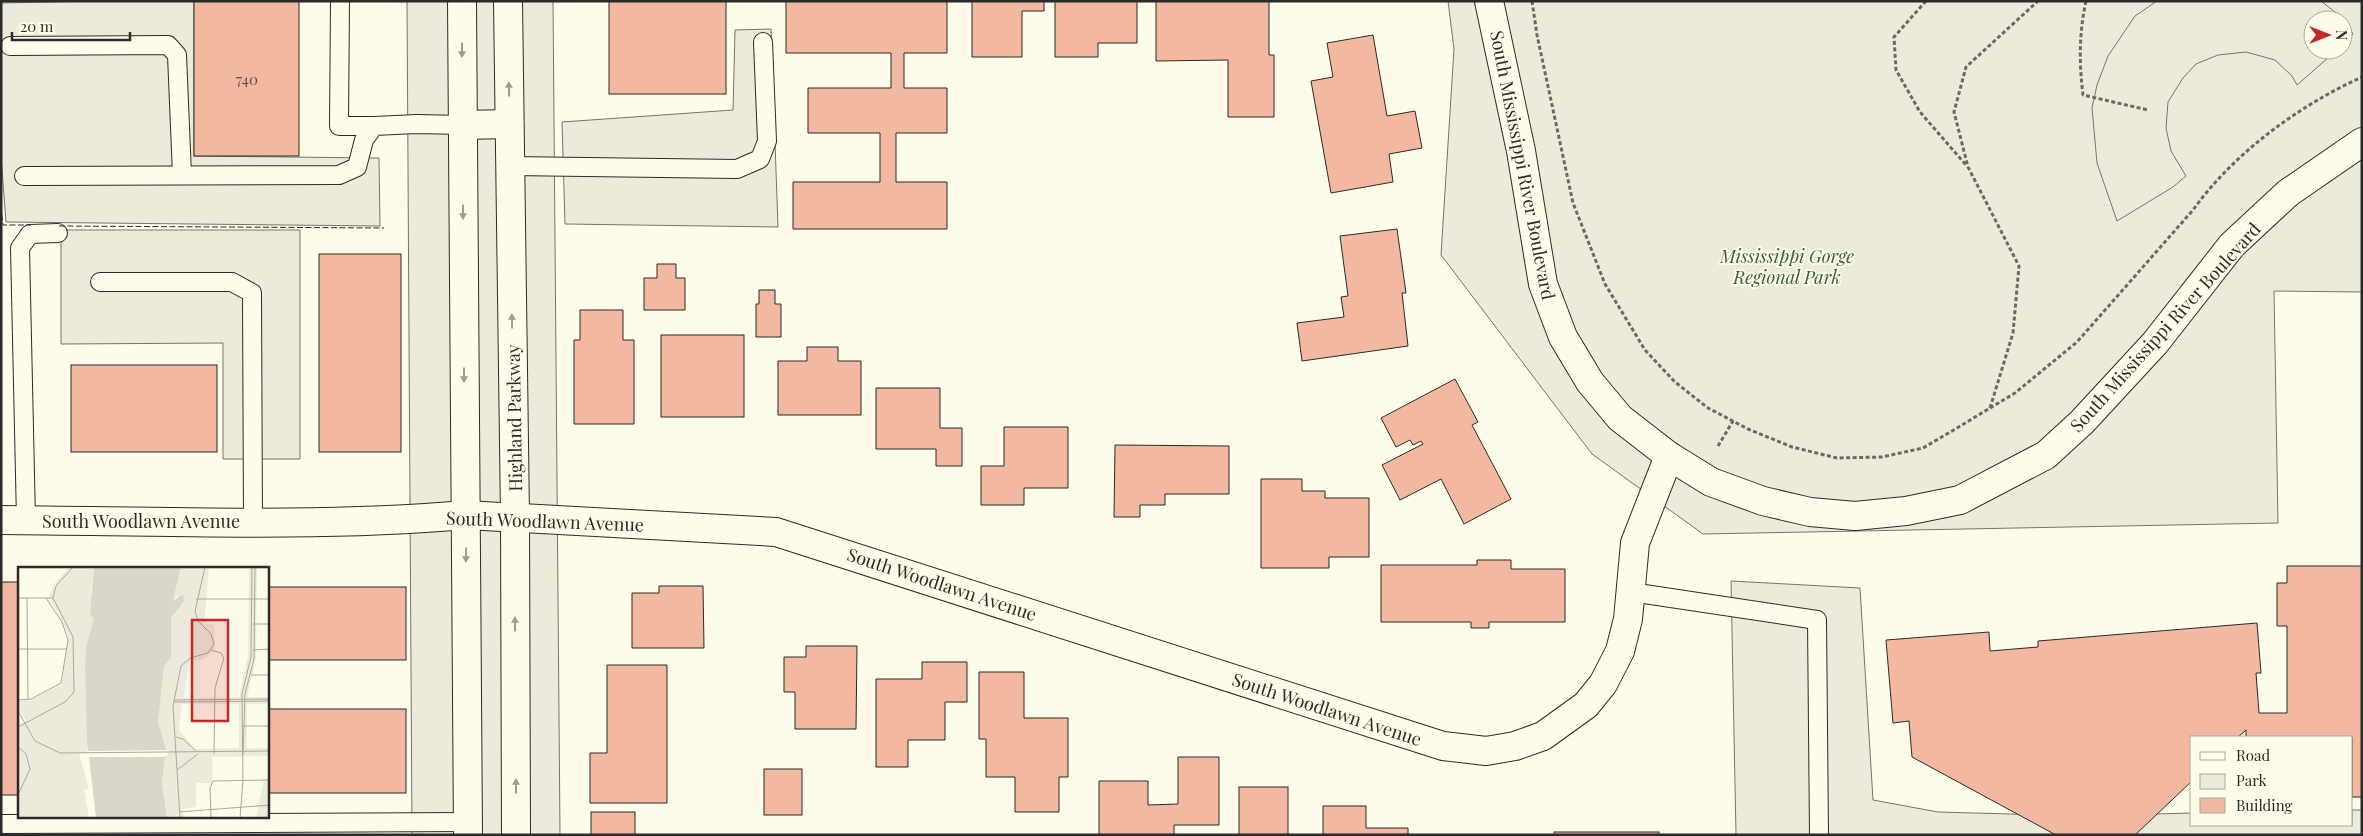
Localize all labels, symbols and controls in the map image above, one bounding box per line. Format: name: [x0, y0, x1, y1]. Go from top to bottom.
scale bar: [12, 10, 130, 42]
north arrow: [2303, 10, 2353, 60]
text: 20 m: [20, 16, 54, 36]
street label: South Mississippi River Boulevard: [1485, 28, 1561, 302]
text: N: [2332, 30, 2351, 40]
one-way arrow: [458, 42, 466, 58]
house number: 740: [236, 69, 258, 89]
one-way arrow: [505, 80, 513, 96]
one-way arrow: [459, 205, 467, 221]
street label: South Mississippi River Boulevard: [2064, 217, 2266, 437]
park label: Mississippi Gorge Regional Park: [1719, 244, 1854, 289]
one-way arrow: [508, 313, 516, 329]
street label: Highland Parkway: [501, 344, 527, 492]
one-way arrow: [460, 367, 468, 383]
street label: South Woodlawn Avenue: [446, 506, 644, 536]
street label: South Woodlawn Avenue: [42, 509, 240, 533]
street label: South Woodlawn Avenue: [844, 542, 1040, 626]
one-way arrow: [462, 547, 470, 563]
inset map: [18, 567, 269, 818]
one-way arrow: [511, 615, 519, 631]
street label: South Woodlawn Avenue: [1229, 667, 1425, 751]
legend: [2190, 736, 2353, 826]
text: Road: [2236, 745, 2270, 765]
text: Park: [2236, 770, 2268, 790]
one-way arrow: [512, 778, 520, 794]
text: Building: [2236, 795, 2293, 815]

